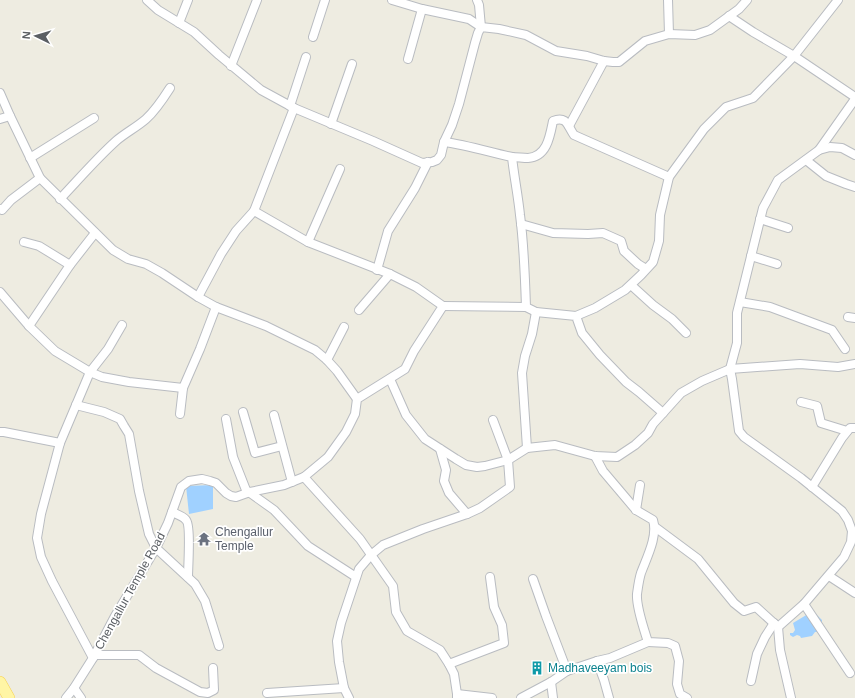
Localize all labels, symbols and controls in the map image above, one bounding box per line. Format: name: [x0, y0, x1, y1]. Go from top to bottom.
north arrow: [16, 16, 56, 56]
text: N: [20, 31, 32, 40]
place label: Chengallur Temple: [215, 525, 273, 553]
street label: Chengallur Temple Road: [92, 530, 168, 652]
temple icon: Chengallur Temple: [196, 531, 212, 547]
building icon: Madhaveeyam bois: [529, 660, 545, 676]
place label: Madhaveeyam bois: [548, 661, 652, 675]

